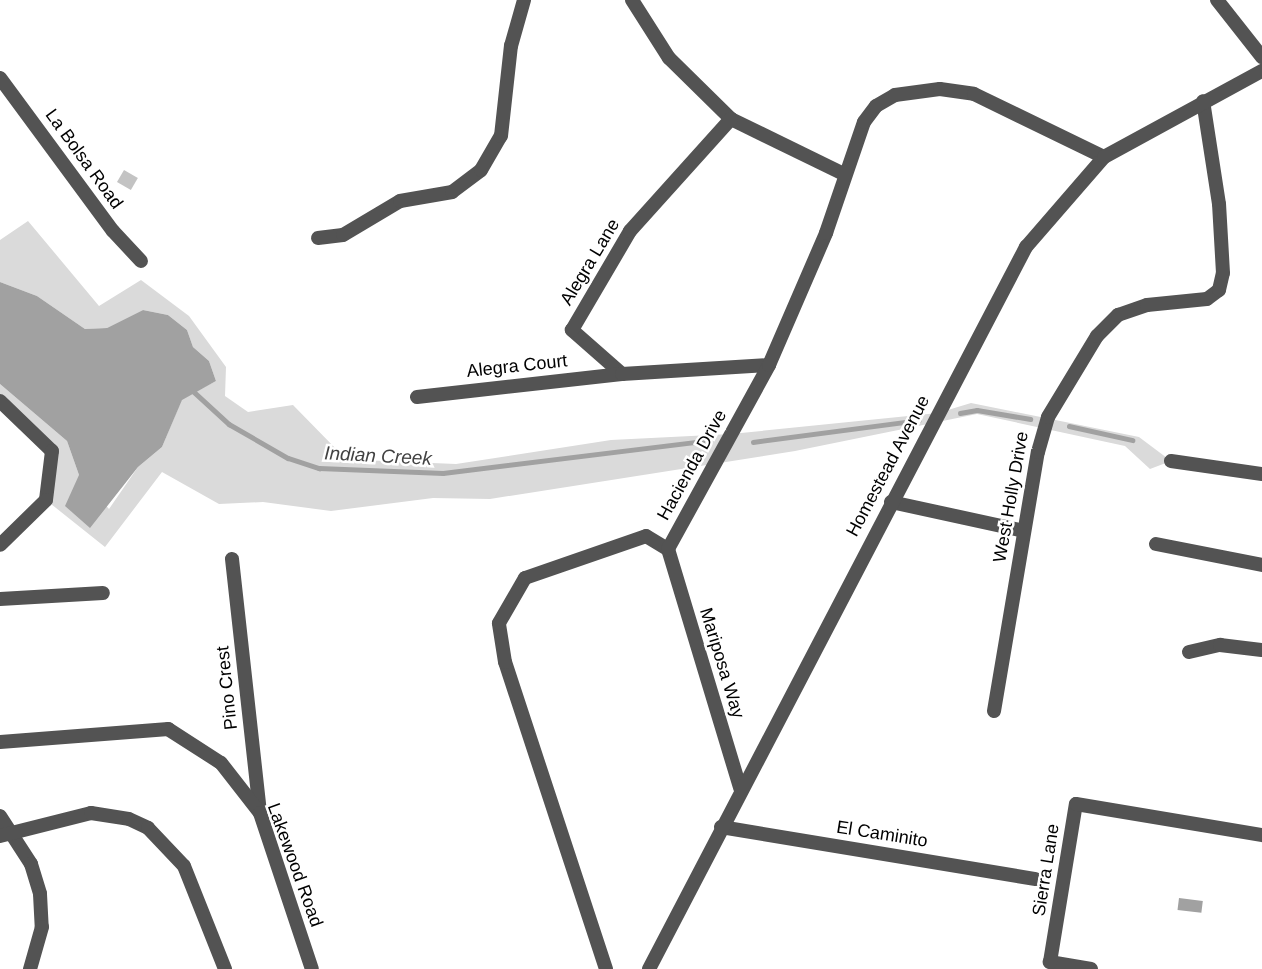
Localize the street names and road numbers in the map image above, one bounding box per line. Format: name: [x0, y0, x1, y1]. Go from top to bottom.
street label: La Bolsa Road: [41, 105, 127, 213]
street label: Alegra Lane: [556, 215, 624, 309]
street label: Alegra Court: [466, 350, 568, 382]
street label: Homestead Avenue: [841, 391, 935, 541]
street label: Hacienda Drive: [653, 406, 731, 524]
street label: West Holly Drive: [989, 430, 1033, 564]
street label: Mariposa Way: [695, 605, 749, 721]
street label: Pino Crest: [212, 645, 242, 731]
street label: Lakewood Road: [263, 800, 327, 930]
street label: El Caminito: [835, 816, 929, 852]
street label: Sierra Lane: [1028, 822, 1064, 918]

